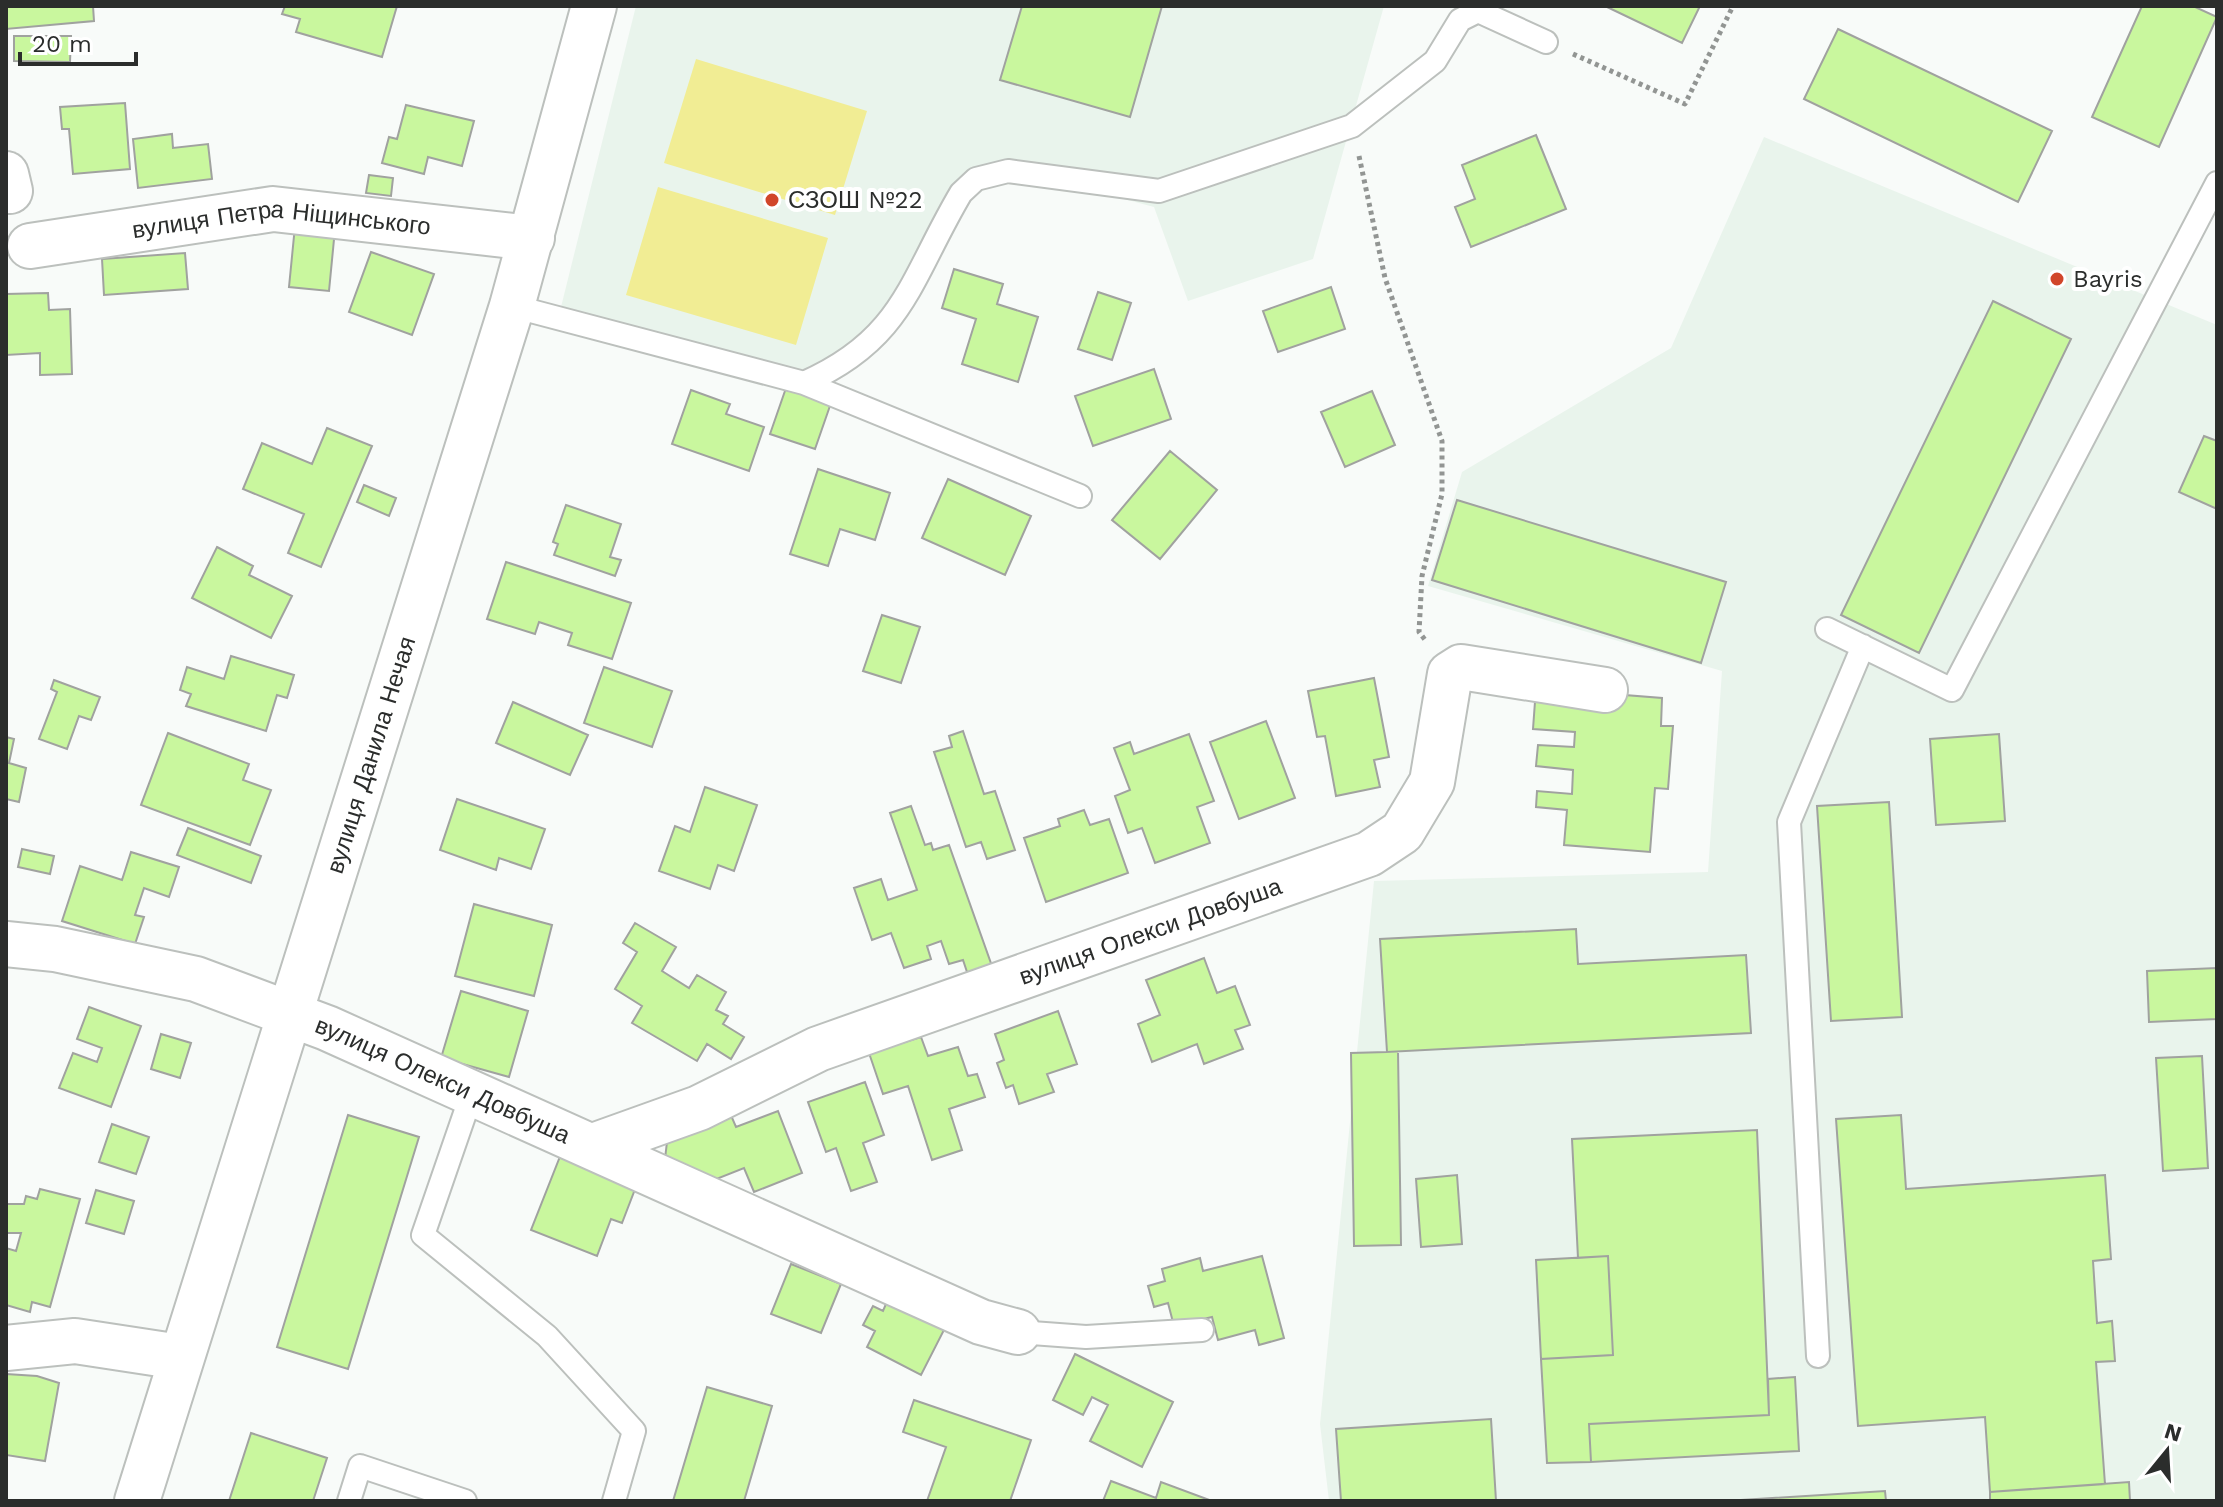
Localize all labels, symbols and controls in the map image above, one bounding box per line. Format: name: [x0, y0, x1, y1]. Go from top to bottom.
scale bar: [20, 16, 136, 66]
text: 20 m: [32, 30, 92, 58]
place label: СЗОШ №22: [788, 186, 922, 214]
marker: СЗОШ №22: [763, 191, 781, 209]
street label: вулиця Петра Ніщинського: [130, 195, 432, 244]
place label: Bayris: [2073, 265, 2143, 293]
marker: Bayris: [2048, 270, 2066, 288]
street label: вулиця Данила Нечая: [321, 633, 421, 877]
street label: вулиця Олекси Довбуша: [1015, 872, 1286, 991]
street label: вулиця Олекси Довбуша: [311, 1011, 575, 1150]
north arrow: [2127, 1411, 2207, 1491]
text: N: [2161, 1418, 2185, 1447]

